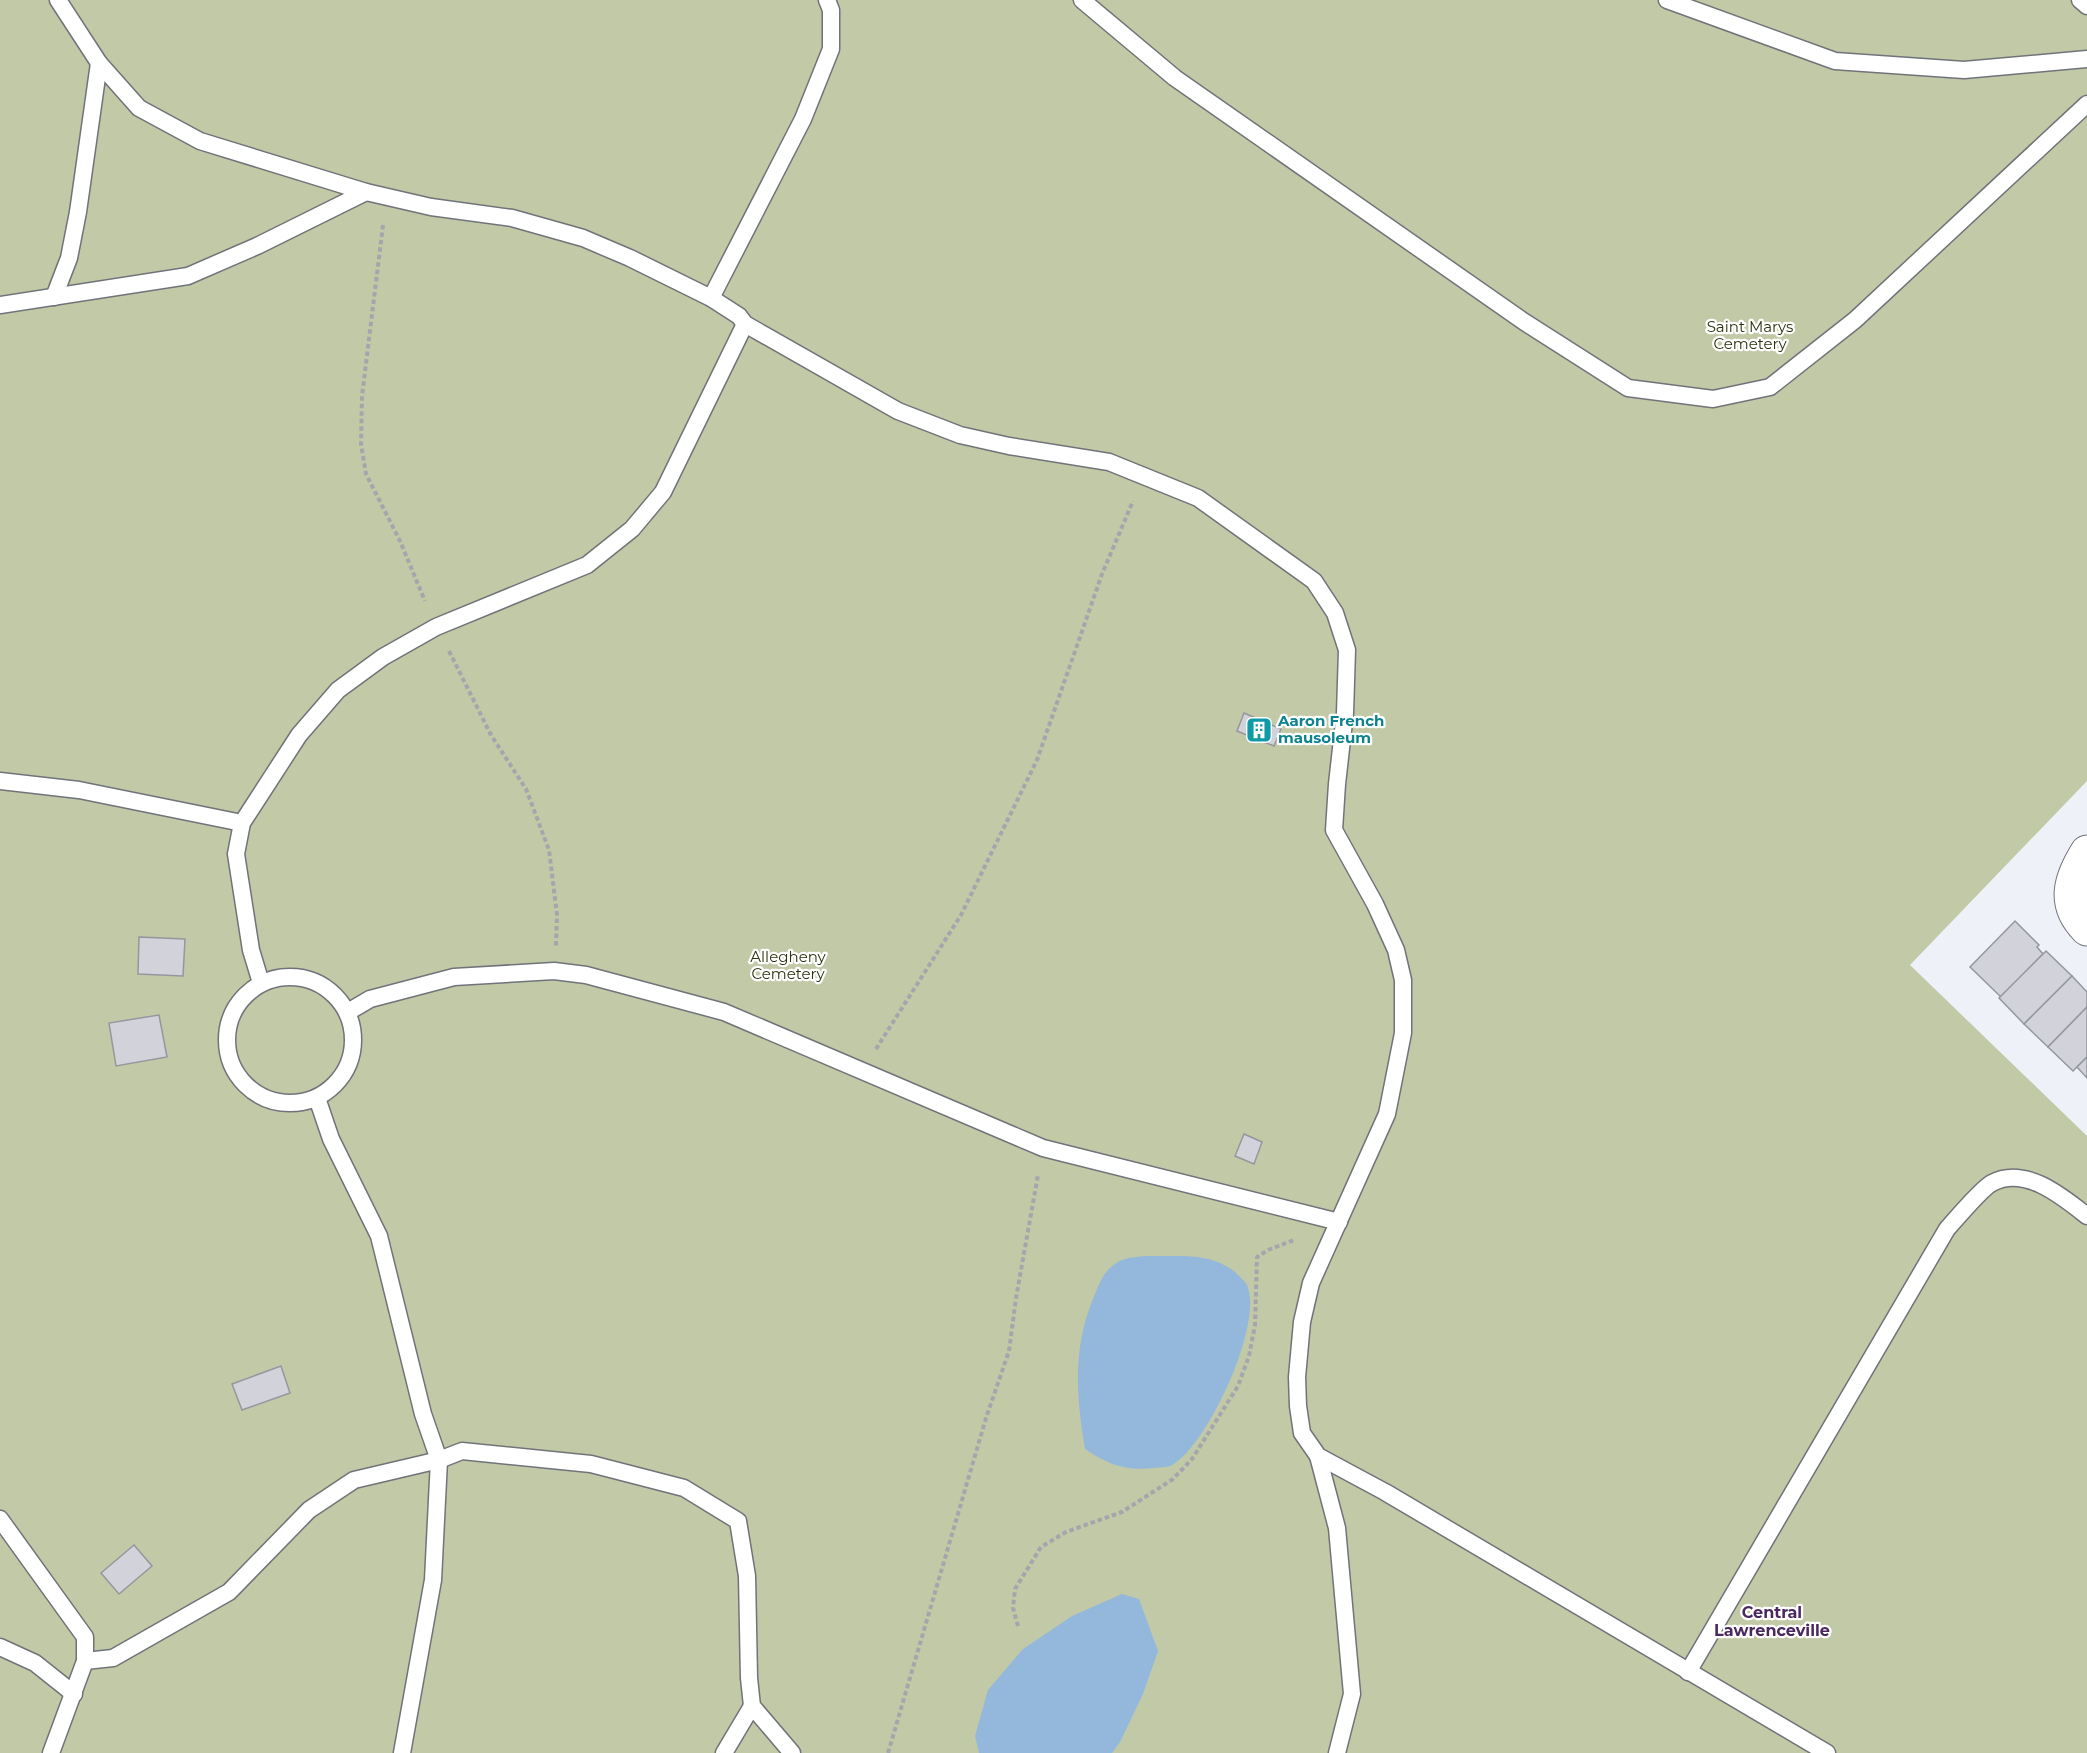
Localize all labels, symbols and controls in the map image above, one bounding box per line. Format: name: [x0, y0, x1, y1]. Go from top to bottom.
park label: Saint Marys Cemetery: [1707, 317, 1793, 353]
place label: Aaron French mausoleum: [1277, 711, 1384, 747]
building icon: Aaron French mausoleum: [1244, 715, 1274, 745]
park label: Allegheny Cemetery: [750, 947, 827, 983]
district label: Central Lawrenceville: [1714, 1603, 1830, 1640]

